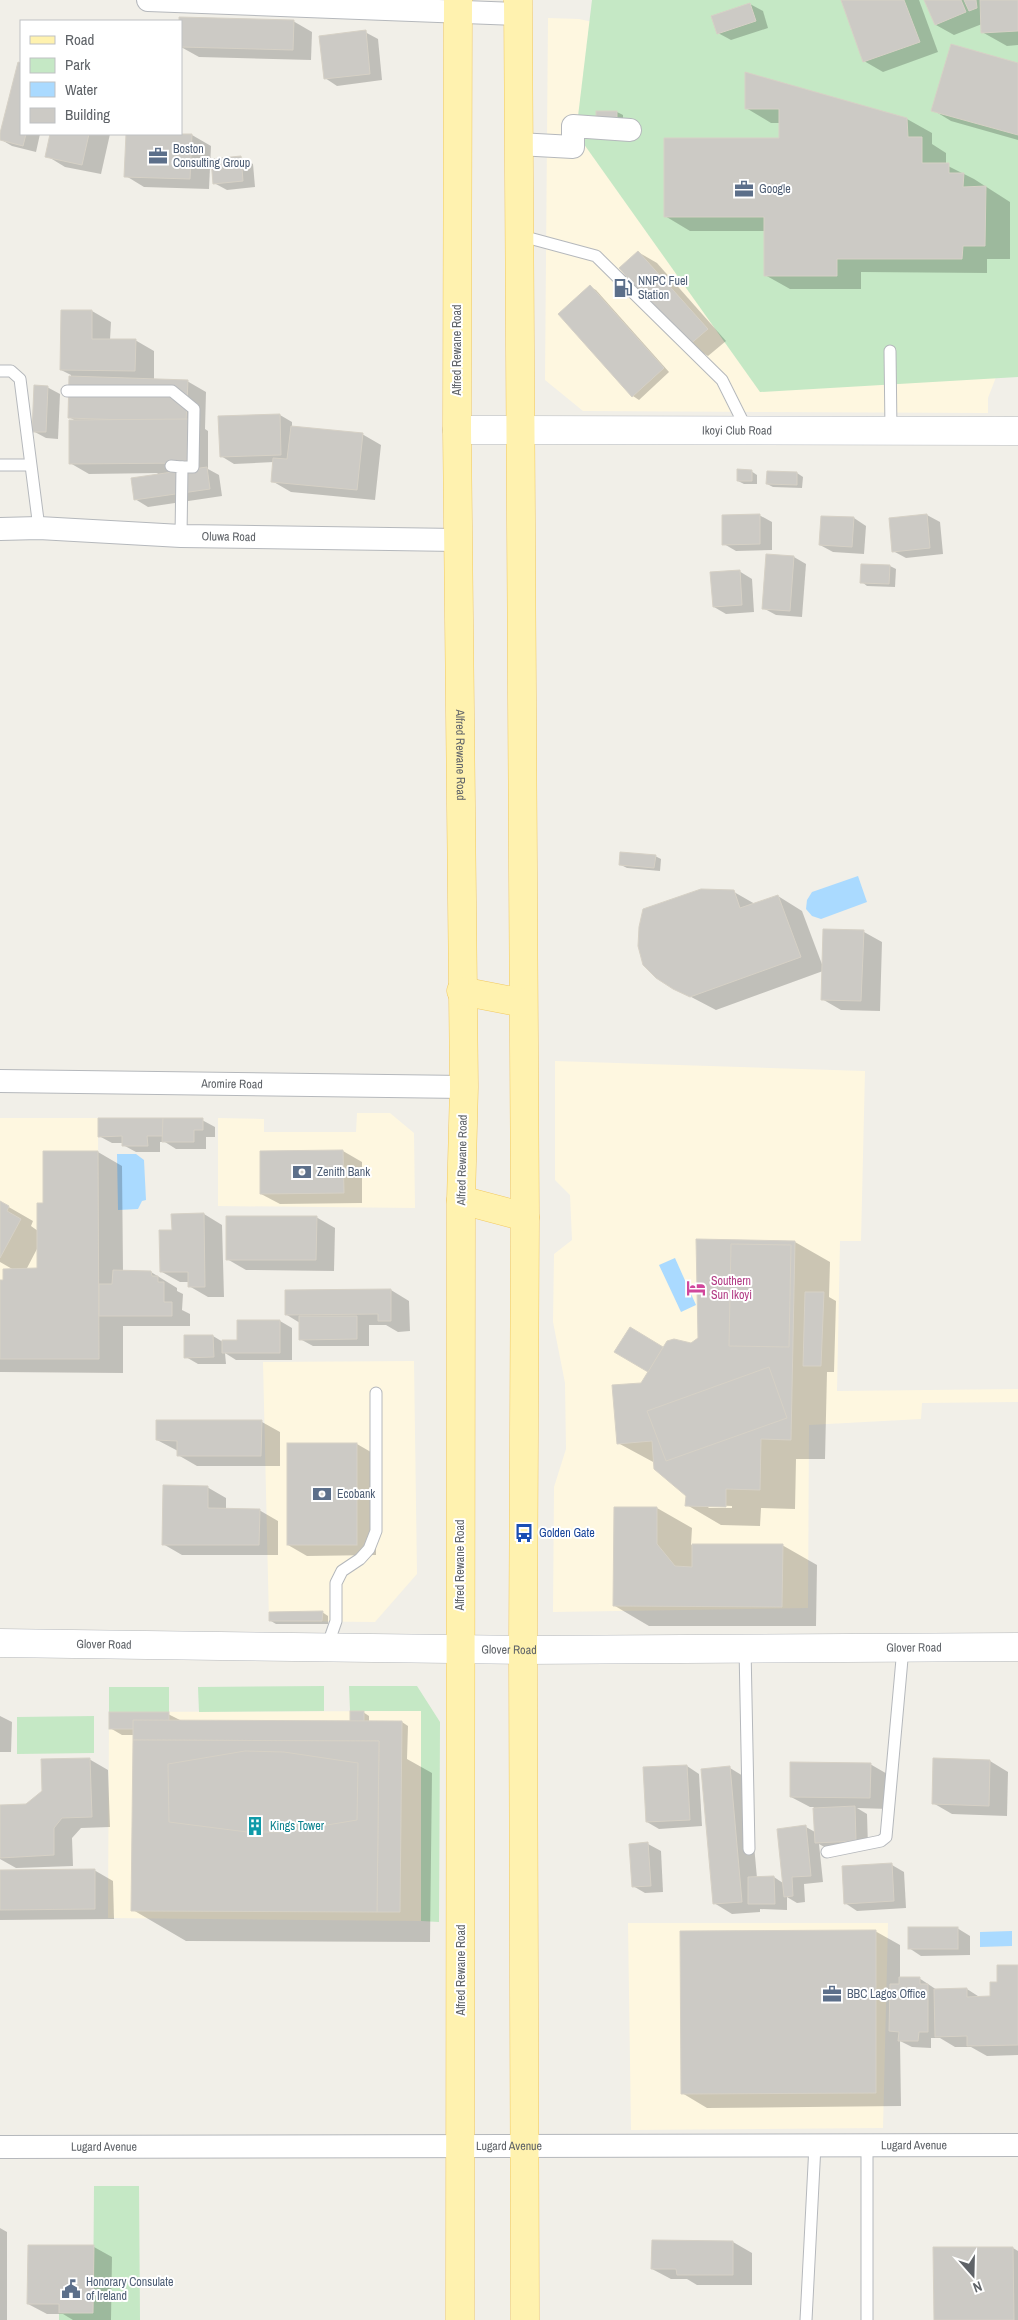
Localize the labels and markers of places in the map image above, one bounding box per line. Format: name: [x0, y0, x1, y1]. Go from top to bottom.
place label: Boston Consulting Group: [173, 141, 250, 171]
office icon: Boston Consulting Group: [147, 145, 169, 167]
office icon: Google: [733, 178, 755, 200]
place label: Google: [759, 181, 791, 197]
place label: NNPC Fuel Station: [638, 273, 688, 303]
fuel station icon: NNPC Fuel Station: [612, 277, 634, 299]
bank icon: Zenith Bank: [291, 1161, 313, 1183]
place label: Zenith Bank: [317, 1164, 370, 1180]
place label: Southern Sun Ikoyi: [711, 1273, 752, 1303]
hotel icon: Southern Sun Ikoyi: [685, 1277, 707, 1299]
bank icon: Ecobank: [311, 1483, 333, 1505]
place label: Ecobank: [337, 1486, 375, 1502]
bus stop icon: Golden Gate: [513, 1522, 535, 1544]
place label: Golden Gate: [539, 1525, 595, 1541]
building icon: Kings Tower: [244, 1815, 266, 1837]
place label: Kings Tower: [270, 1818, 325, 1834]
office icon: BBC Lagos Office: [821, 1983, 843, 2005]
place label: BBC Lagos Office: [847, 1986, 926, 2002]
place label: Honorary Consulate of Ireland: [86, 2274, 174, 2304]
public building icon: Honorary Consulate of Ireland: [60, 2278, 82, 2300]

